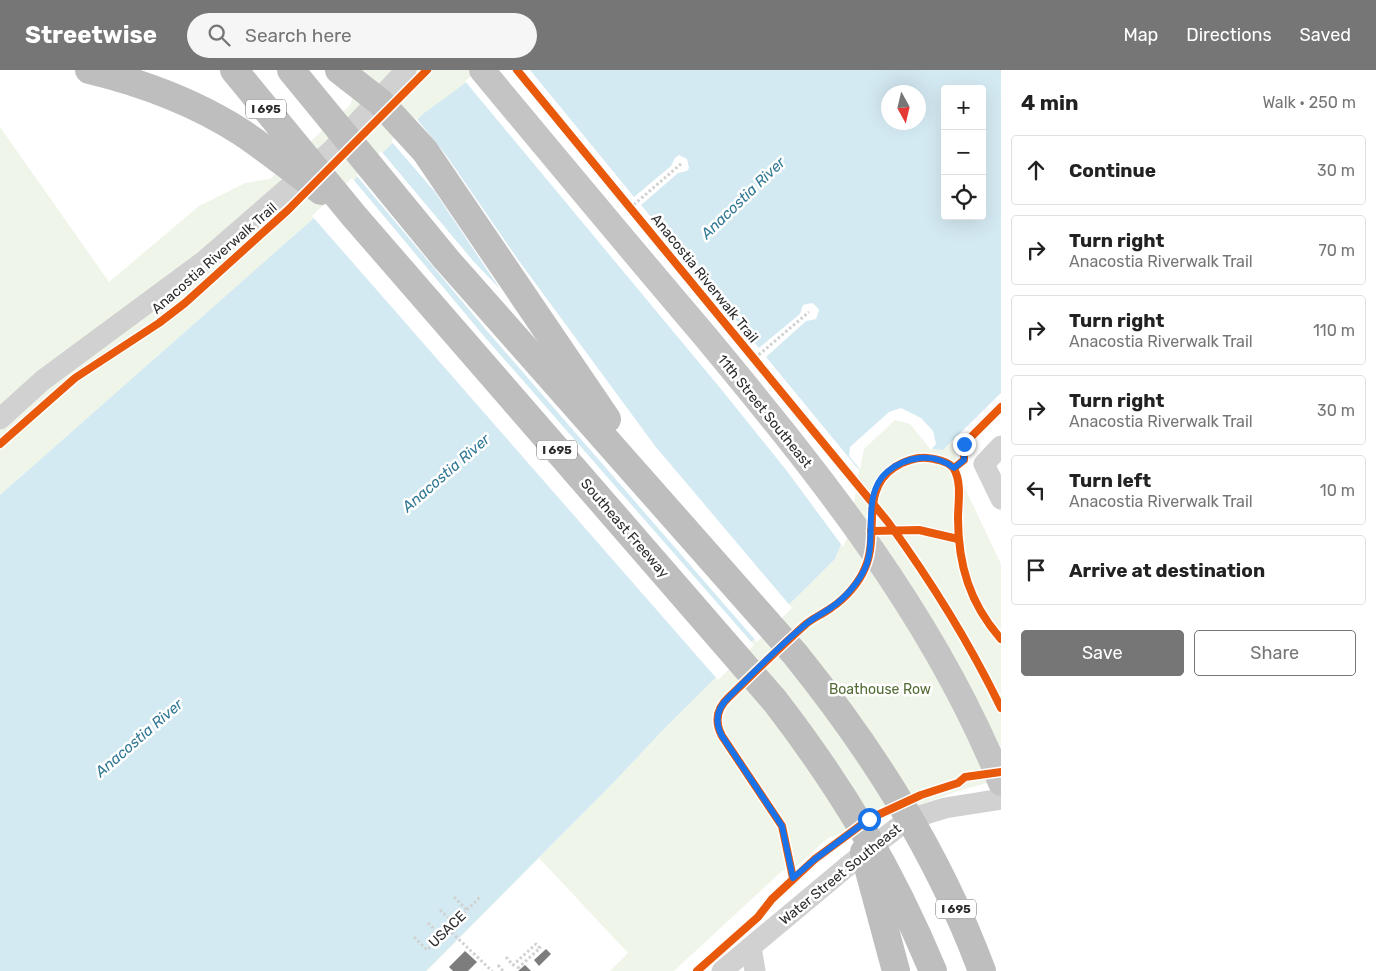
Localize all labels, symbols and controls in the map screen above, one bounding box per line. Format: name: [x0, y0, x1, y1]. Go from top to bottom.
search box: [187, 13, 537, 58]
text: Streetwise: [25, 21, 157, 49]
icon: search: [205, 21, 233, 49]
text: Search here: [245, 24, 352, 47]
text: Map: [1123, 24, 1158, 46]
text: Directions: [1186, 24, 1272, 46]
text: Saved: [1300, 24, 1351, 46]
north arrow: [881, 85, 926, 130]
map controls: [941, 85, 986, 220]
button: +: [941, 85, 986, 130]
text: 4 min: [1021, 90, 1079, 115]
text: Walk · 250 m: [1262, 93, 1356, 112]
road number: I 695: [246, 100, 286, 118]
button: −: [941, 130, 986, 175]
water label: Anacostia River: [696, 152, 790, 243]
icon: ahead: [1022, 156, 1050, 184]
text: Continue: [1069, 159, 1156, 182]
text: 30 m: [1317, 161, 1355, 180]
button: locate: [941, 175, 986, 220]
street label: Anacostia Riverwalk Trail: [148, 199, 281, 318]
street label: Anacostia Riverwalk Trail: [647, 211, 762, 346]
text: Turn right: [1069, 229, 1164, 252]
icon: right: [1022, 236, 1050, 264]
text: 70 m: [1318, 241, 1355, 260]
text: Anacostia Riverwalk Trail: [1069, 252, 1253, 271]
text: Turn right: [1069, 309, 1164, 332]
icon: right: [1022, 316, 1050, 344]
text: 110 m: [1313, 321, 1355, 340]
text: Anacostia Riverwalk Trail: [1069, 332, 1253, 351]
street label: 11th Street Southeast: [714, 351, 816, 472]
text: Turn right: [1069, 389, 1164, 412]
icon: right: [1022, 396, 1050, 424]
text: 30 m: [1317, 401, 1355, 420]
text: Anacostia Riverwalk Trail: [1069, 412, 1253, 431]
water label: Anacostia River: [398, 429, 494, 517]
route end: [953, 433, 976, 456]
road number: I 695: [537, 440, 577, 460]
text: Turn left: [1069, 469, 1151, 492]
street label: Southeast Freeway: [577, 475, 672, 582]
icon: left: [1022, 476, 1050, 504]
text: 10 m: [1320, 481, 1355, 500]
text: Anacostia Riverwalk Trail: [1069, 492, 1253, 511]
icon: arrive: [1022, 556, 1050, 584]
text: Arrive at destination: [1069, 559, 1265, 582]
button: Save: [1021, 630, 1184, 676]
button: Share: [1194, 630, 1356, 676]
park label: Boathouse Row: [829, 681, 931, 698]
water label: Anacostia River: [91, 694, 187, 782]
route start: [858, 808, 881, 831]
street label: Water Street Southeast: [776, 820, 905, 929]
road number: I 695: [936, 900, 976, 919]
street label: USACE: [425, 907, 470, 951]

